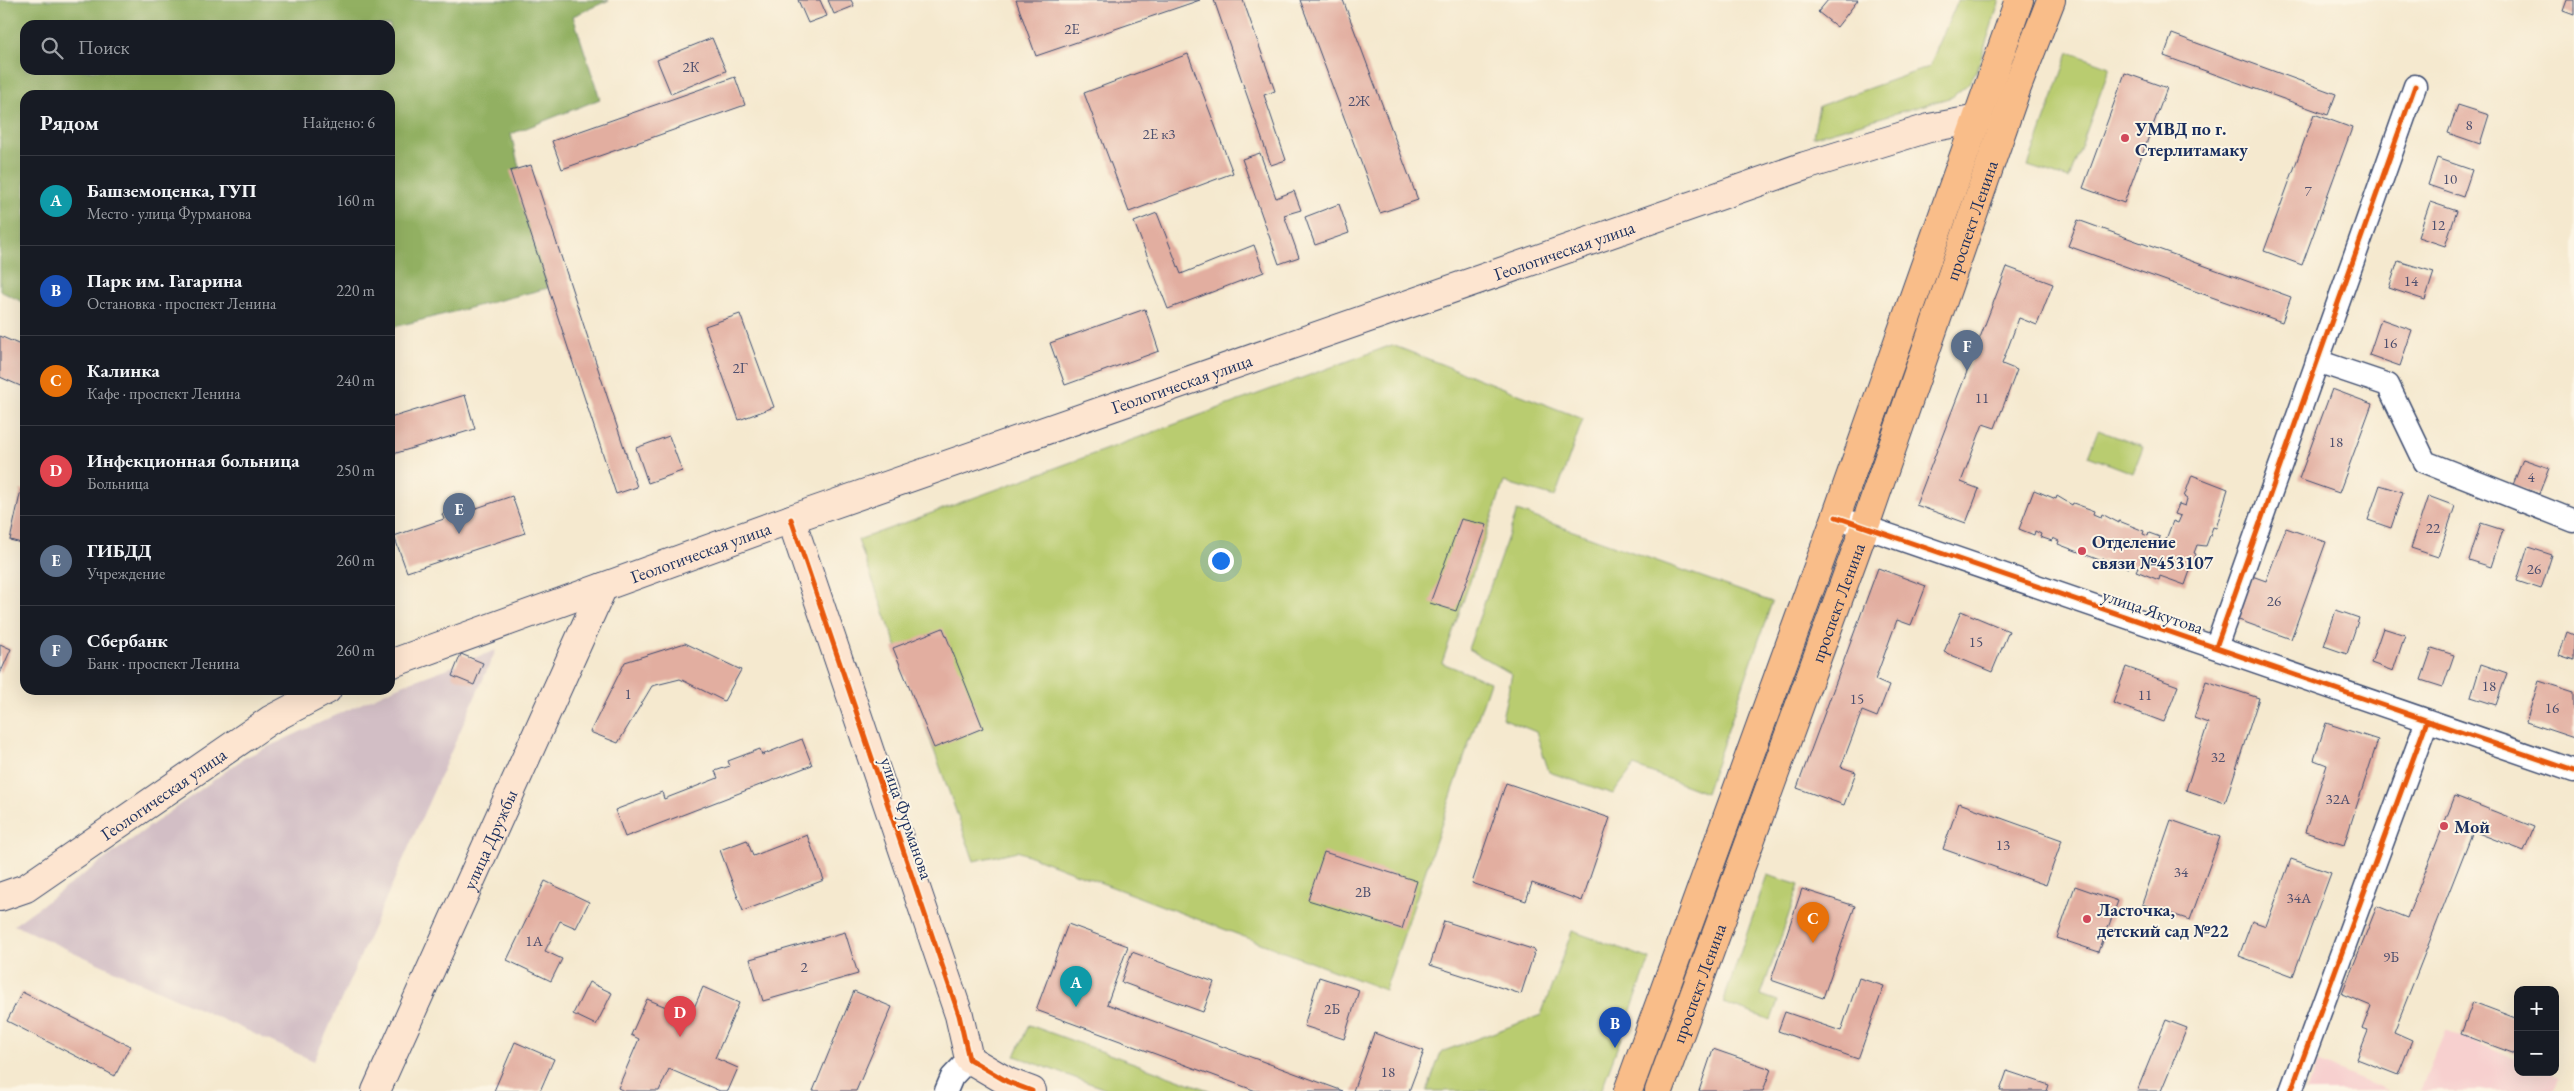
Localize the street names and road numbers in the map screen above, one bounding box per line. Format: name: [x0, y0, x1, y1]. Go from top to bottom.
street label: проспект Ленина: [1940, 156, 2003, 283]
street label: Геологическая улица: [1491, 214, 1638, 285]
street label: Геологическая улица: [1108, 348, 1256, 418]
street label: Геологическая улица: [627, 516, 774, 588]
street label: проспект Ленина: [1805, 539, 1870, 665]
street label: улица Якутова: [2099, 583, 2207, 639]
street label: Геологическая улица: [96, 742, 231, 845]
street label: улица Фурманова: [875, 754, 939, 883]
street label: улица Дружбы: [457, 786, 522, 893]
street label: проспект Ленина: [1666, 919, 1731, 1046]

